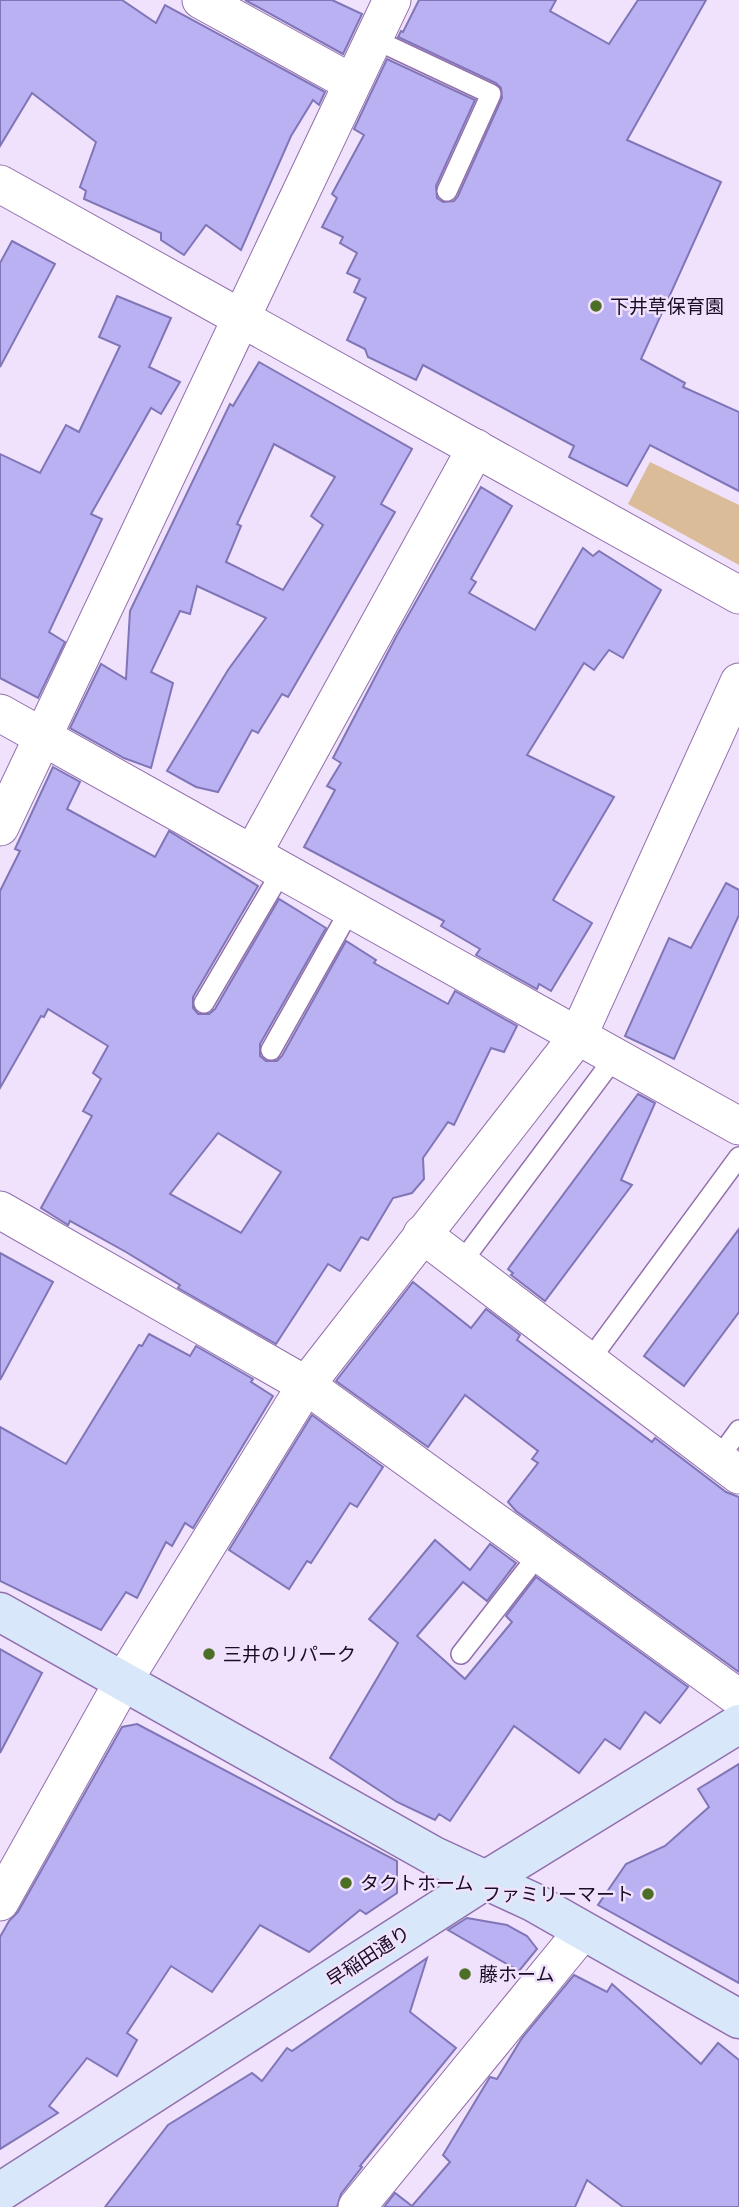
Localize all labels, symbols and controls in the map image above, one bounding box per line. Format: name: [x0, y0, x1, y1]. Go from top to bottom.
place label: 下井草保育園: [610, 293, 724, 319]
marker: 下井草保育園: [588, 298, 604, 314]
place label: 三井のリパーク: [223, 1641, 356, 1667]
marker: 三井のリパーク: [201, 1646, 217, 1662]
place label: タクトホーム: [360, 1870, 473, 1896]
marker: タクトホーム: [338, 1875, 354, 1891]
place label: ファミリーマート: [482, 1881, 634, 1907]
marker: ファミリーマート: [640, 1886, 656, 1902]
street label: 早稲田通り: [321, 1919, 415, 1993]
place label: 藤ホーム: [479, 1961, 554, 1987]
marker: 藤ホーム: [457, 1966, 473, 1982]

